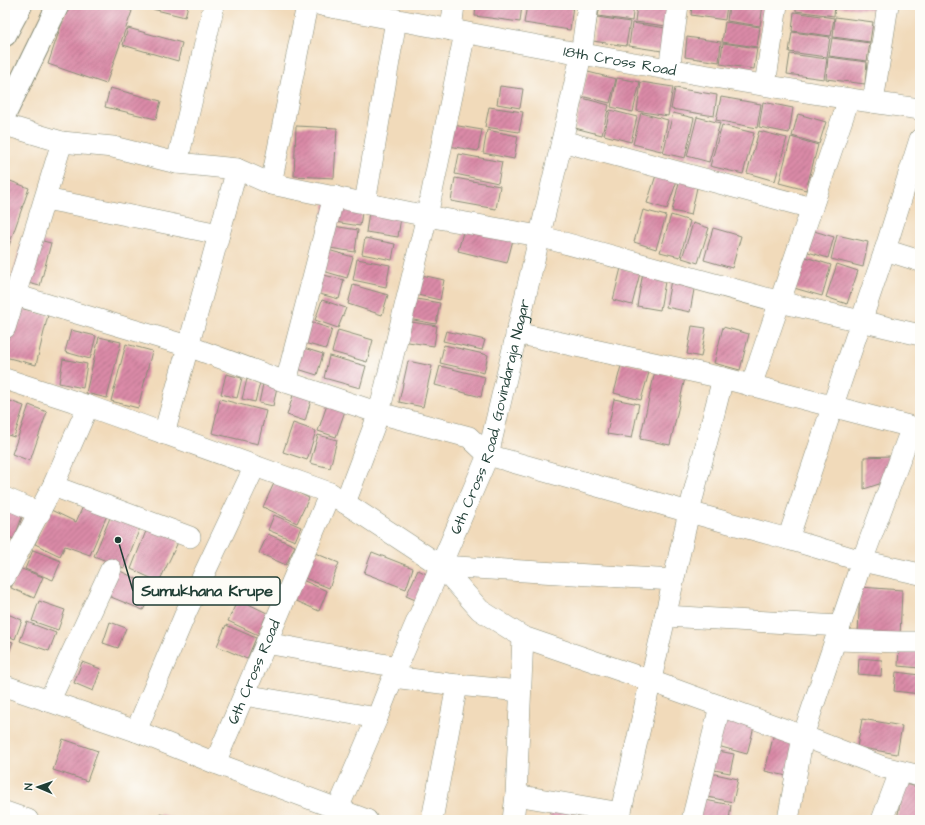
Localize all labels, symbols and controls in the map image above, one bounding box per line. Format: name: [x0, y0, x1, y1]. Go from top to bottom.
street label: 18th Cross Road: [562, 41, 678, 81]
street label: 6th Cross Road, Govindaraja Nagar: [445, 297, 535, 538]
callout: Sumukhana Krupe: [133, 577, 280, 605]
text: Sumukhana Krupe: [140, 580, 273, 602]
street label: 6th Cross Road: [223, 616, 286, 728]
north arrow: [18, 767, 58, 807]
text: N: [21, 783, 36, 790]

